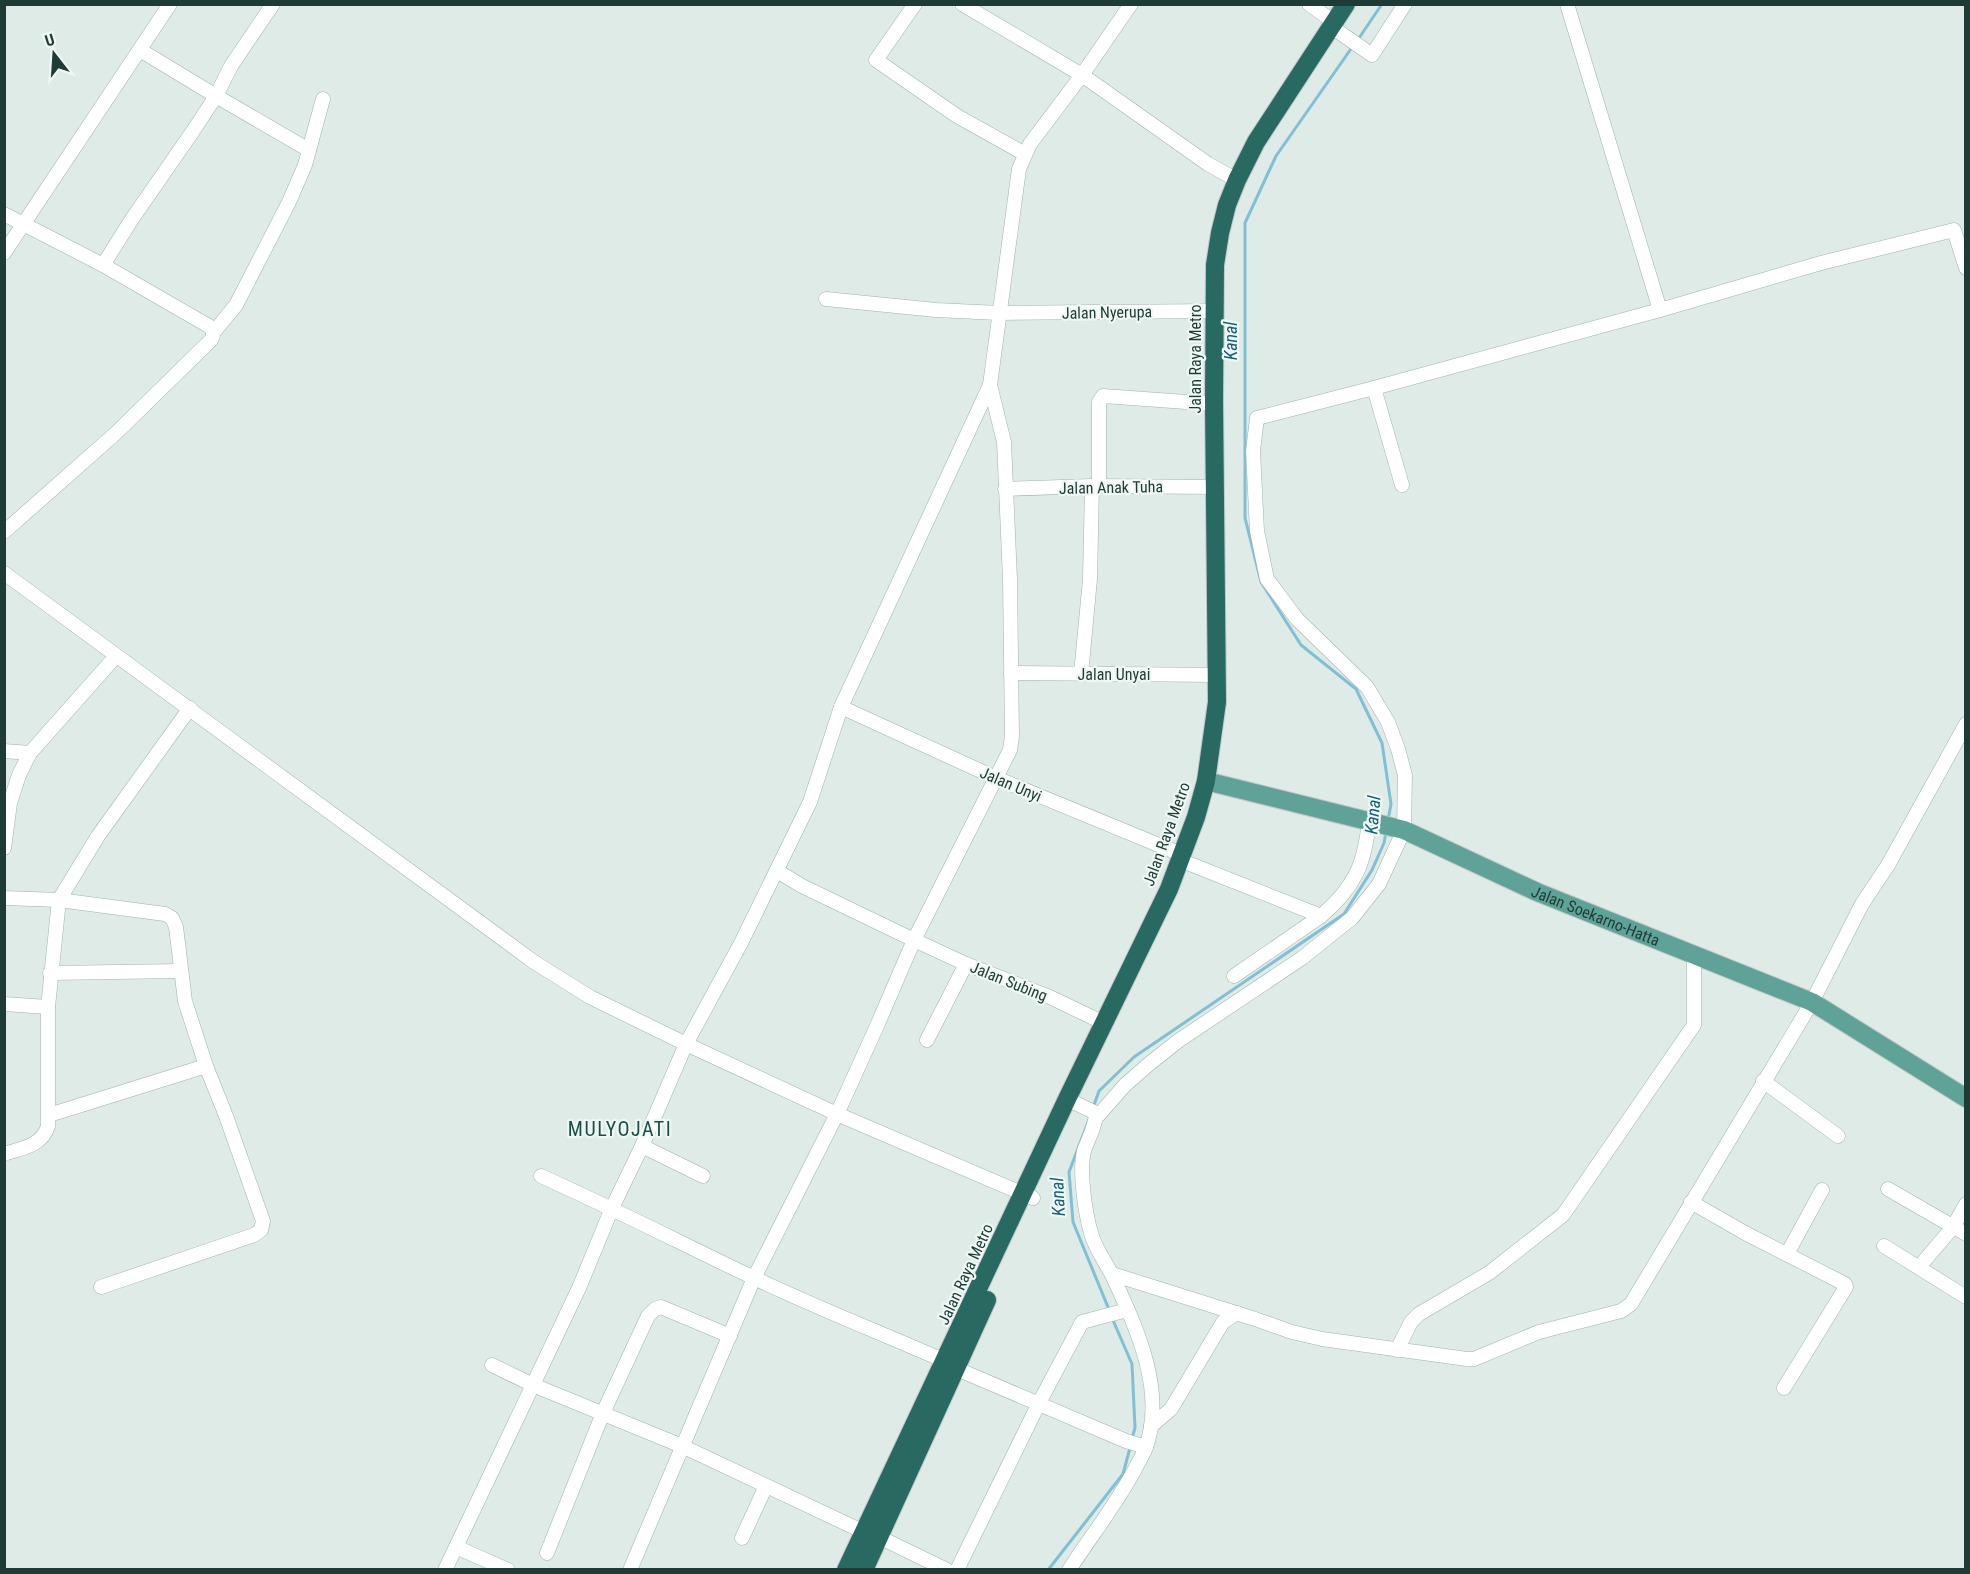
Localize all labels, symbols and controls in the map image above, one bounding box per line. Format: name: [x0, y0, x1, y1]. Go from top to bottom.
north arrow: [24, 24, 84, 84]
text: U: [43, 30, 57, 51]
street label: Jalan Nyerupa: [1062, 302, 1152, 323]
street label: Jalan Raya Metro: [1186, 304, 1205, 414]
water label: Kanal: [1220, 321, 1241, 360]
street label: Jalan Anak Tuha: [1059, 477, 1163, 498]
street label: Jalan Unyai: [1078, 665, 1150, 684]
street label: Jalan Unyi: [977, 763, 1045, 806]
street label: Jalan Raya Metro: [1139, 780, 1194, 889]
water label: Kanal: [1360, 794, 1385, 835]
street label: Jalan Soekarno-Hatta: [1528, 882, 1662, 950]
street label: Jalan Subing: [968, 957, 1050, 1006]
district label: MULYOJATI: [568, 1117, 672, 1141]
water label: Kanal: [1046, 1176, 1069, 1217]
street label: Jalan Raya Metro: [934, 1221, 997, 1328]

